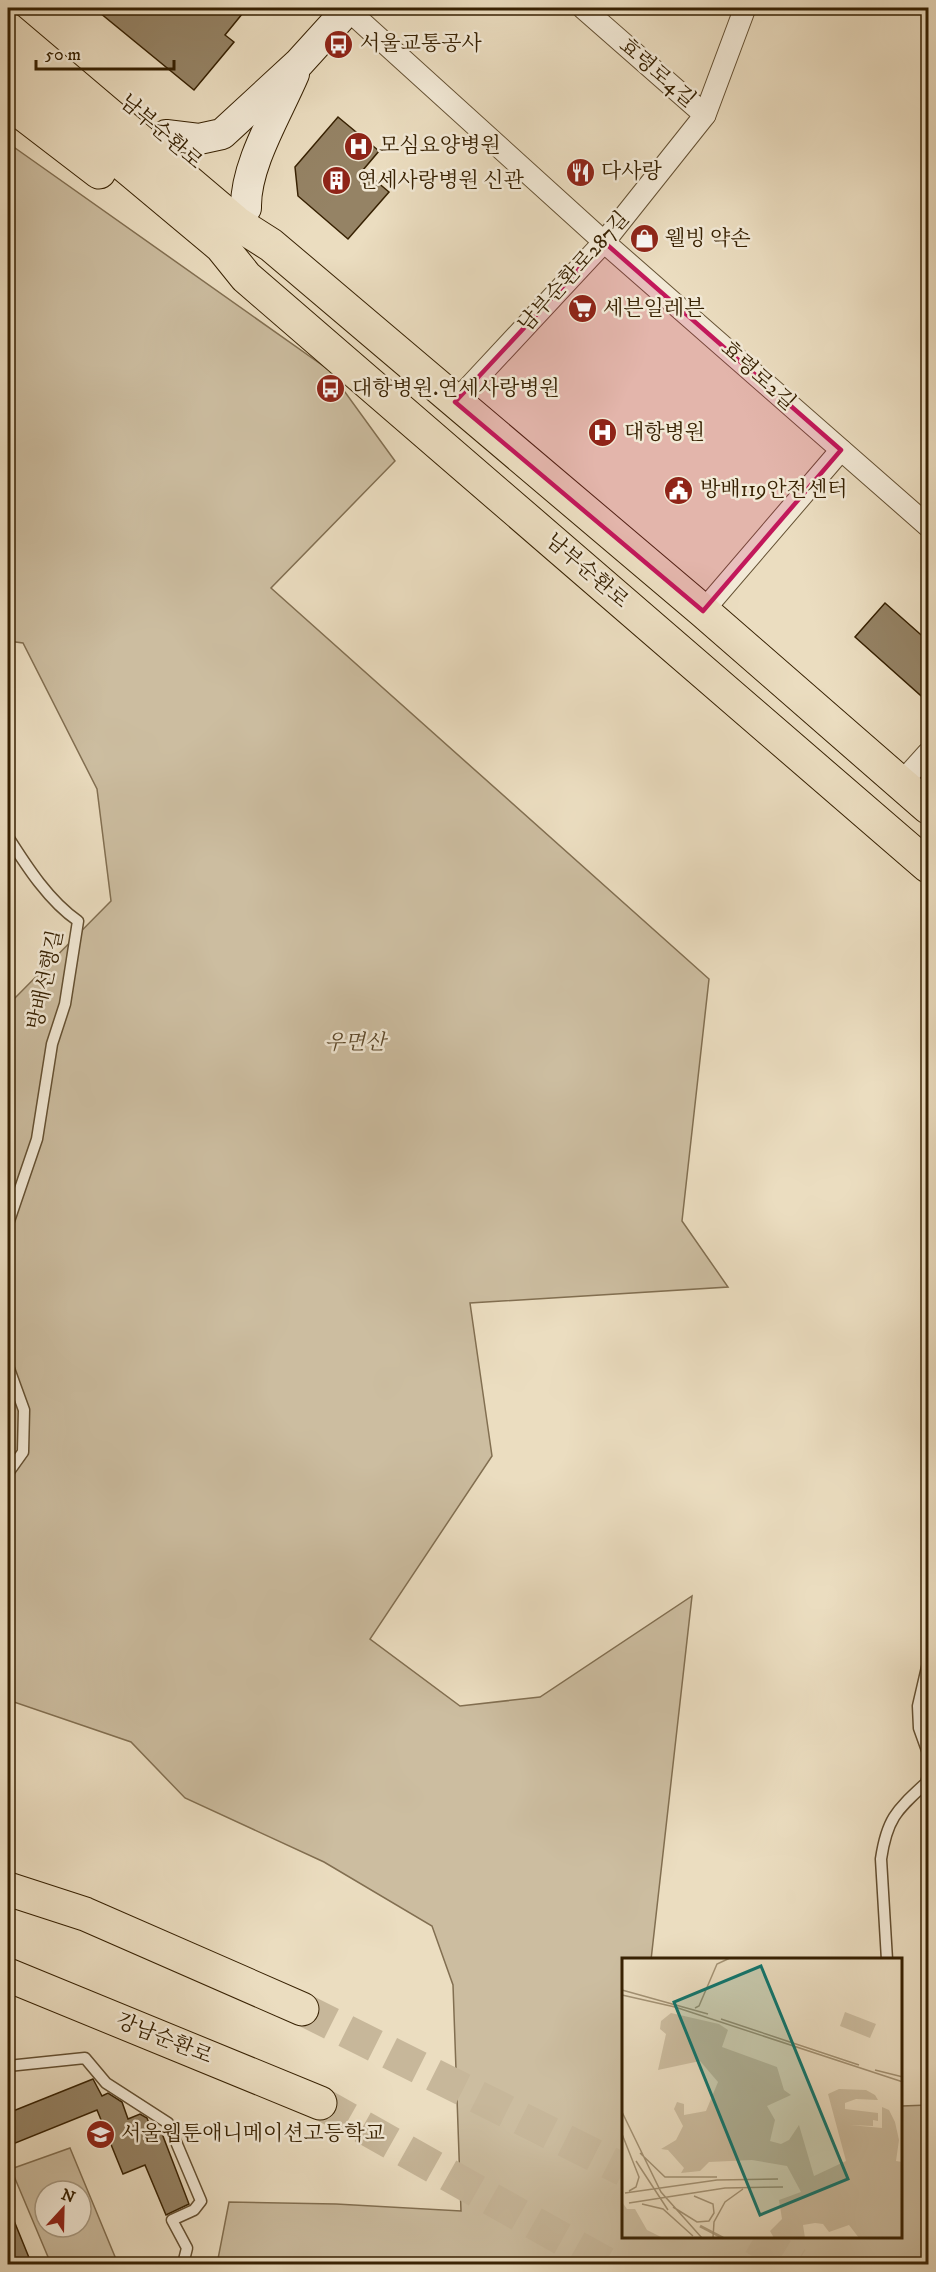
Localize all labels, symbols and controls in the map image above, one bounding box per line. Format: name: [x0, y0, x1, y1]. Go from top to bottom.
bus stop icon: 서울교통공사: [323, 28, 355, 60]
place label: 서울교통공사: [360, 31, 482, 57]
scale bar: [36, 33, 174, 71]
street label: 효령로4길: [613, 33, 701, 113]
text: 50 m: [45, 44, 81, 66]
street label: 남부순환로: [114, 89, 208, 175]
hospital icon: 모심요양병원: [342, 130, 374, 162]
place label: 모심요양병원: [379, 133, 501, 159]
restaurant icon: 다사랑: [564, 156, 596, 188]
place label: 다사랑: [601, 159, 663, 185]
building icon: 연세사랑병원 신관: [320, 165, 352, 197]
place label: 연세사랑병원 신관: [357, 168, 525, 194]
street label: 남부순환로287길: [513, 206, 635, 338]
shop icon: 웰빙 약손: [628, 223, 660, 255]
place label: 웰빙 약손: [665, 226, 751, 252]
supermarket icon: 세븐일레븐: [566, 293, 598, 325]
place label: 세븐일레븐: [603, 296, 704, 322]
street label: 효령로2길: [715, 336, 801, 416]
bus stop icon: 대항병원.연세사랑병원: [315, 373, 347, 405]
place label: 대항병원.연세사랑병원: [352, 376, 560, 402]
hospital icon: 대항병원: [587, 417, 619, 449]
place label: 대항병원: [624, 420, 705, 446]
public building icon: 방배119안전센터: [663, 474, 695, 506]
place label: 방배119안전센터: [700, 477, 848, 503]
street label: 남부순환로: [540, 528, 634, 614]
street label: 방배선행길: [23, 928, 69, 1032]
park label: 우면산: [325, 1030, 388, 1056]
inset map: [622, 1958, 903, 2239]
street label: 강남순환로: [112, 2008, 216, 2070]
school or university icon: 서울웹툰애니메이션고등학교: [84, 2118, 116, 2150]
place label: 서울웹툰애니메이션고등학교: [121, 2121, 385, 2147]
north arrow: [33, 2179, 93, 2239]
text: N: [58, 2184, 78, 2208]

